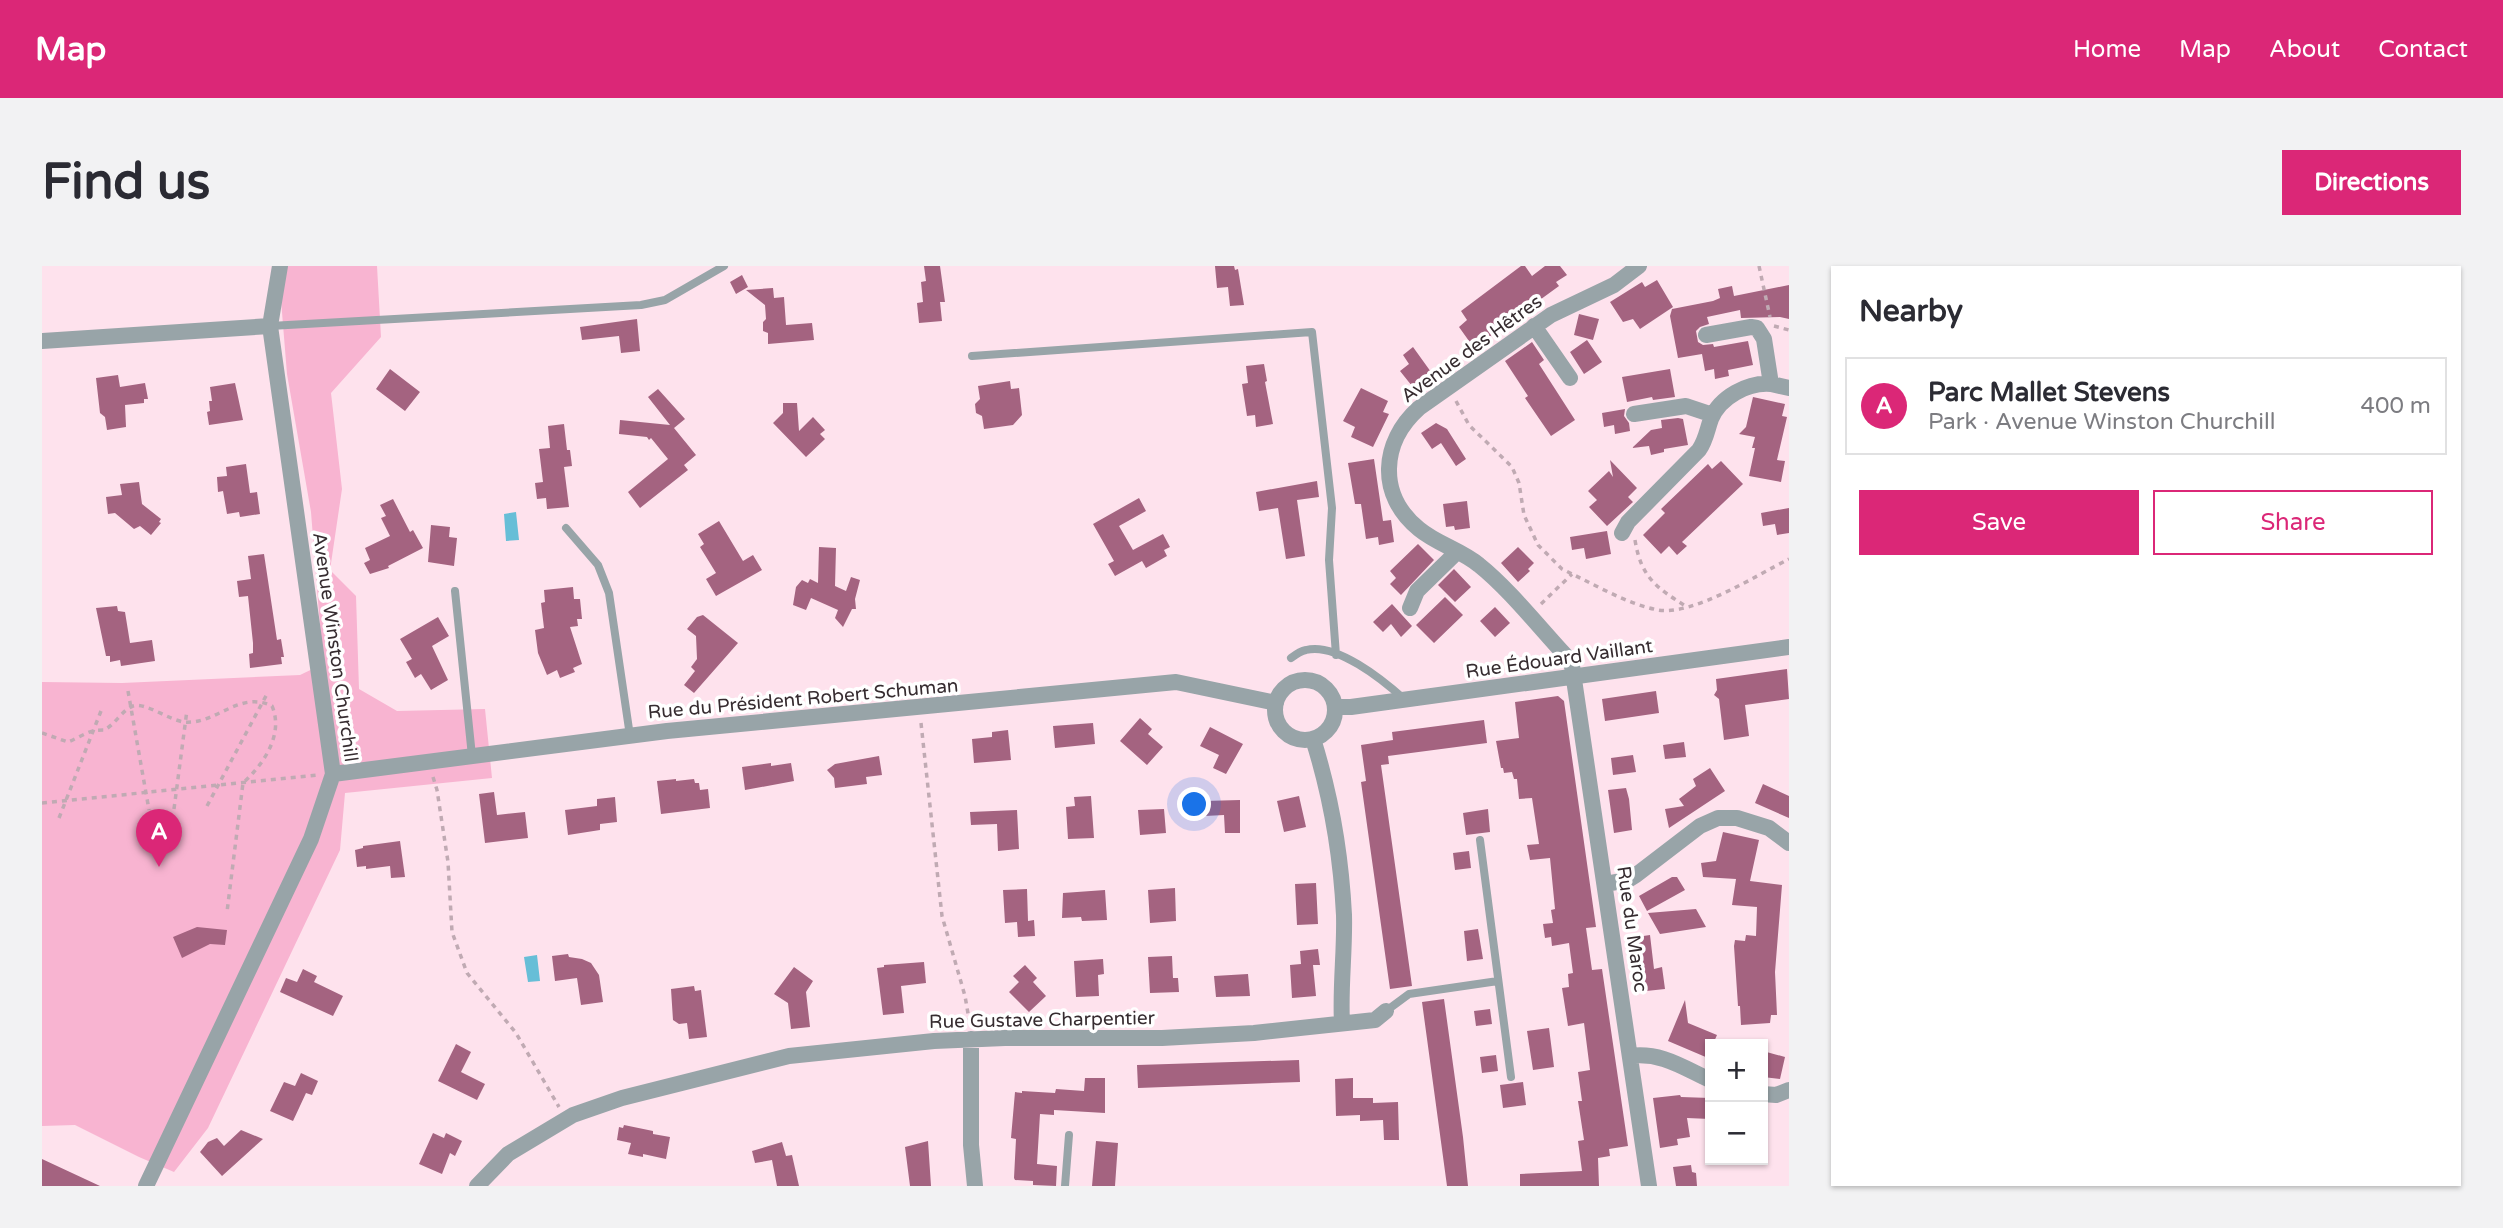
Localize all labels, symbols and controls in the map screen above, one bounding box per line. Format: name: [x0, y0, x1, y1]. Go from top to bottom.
text: Map: [35, 30, 106, 69]
text: Home: [2073, 35, 2141, 64]
text: Map: [2179, 35, 2231, 64]
text: About: [2269, 35, 2340, 64]
text: Contact: [2378, 35, 2468, 64]
button: Directions: [2282, 150, 2461, 215]
text: Find us: [42, 153, 210, 212]
street label: Avenue des Hêtres: [1397, 290, 1546, 407]
text: Nearby: [1859, 293, 1963, 330]
text: Parc Mallet Stevens: [1928, 377, 2170, 408]
text: A: [1875, 392, 1893, 420]
text: 400 m: [2361, 392, 2431, 420]
text: Park · Avenue Winston Churchill: [1928, 408, 2275, 436]
button: Save: [1859, 490, 2139, 555]
button: Share: [2153, 490, 2433, 555]
street label: Avenue Winston Churchill: [308, 531, 362, 763]
street label: Rue Édouard Vaillant: [1464, 635, 1654, 683]
street label: Rue du Président Robert Schuman: [647, 674, 959, 724]
your location: [1177, 787, 1211, 821]
pin: A: [136, 809, 182, 867]
street label: Rue du Maroc: [1612, 865, 1652, 994]
street label: Rue Gustave Charpentier: [929, 1007, 1156, 1033]
map controls: [1705, 1039, 1768, 1165]
button: +: [1705, 1039, 1768, 1102]
button: −: [1705, 1102, 1768, 1165]

